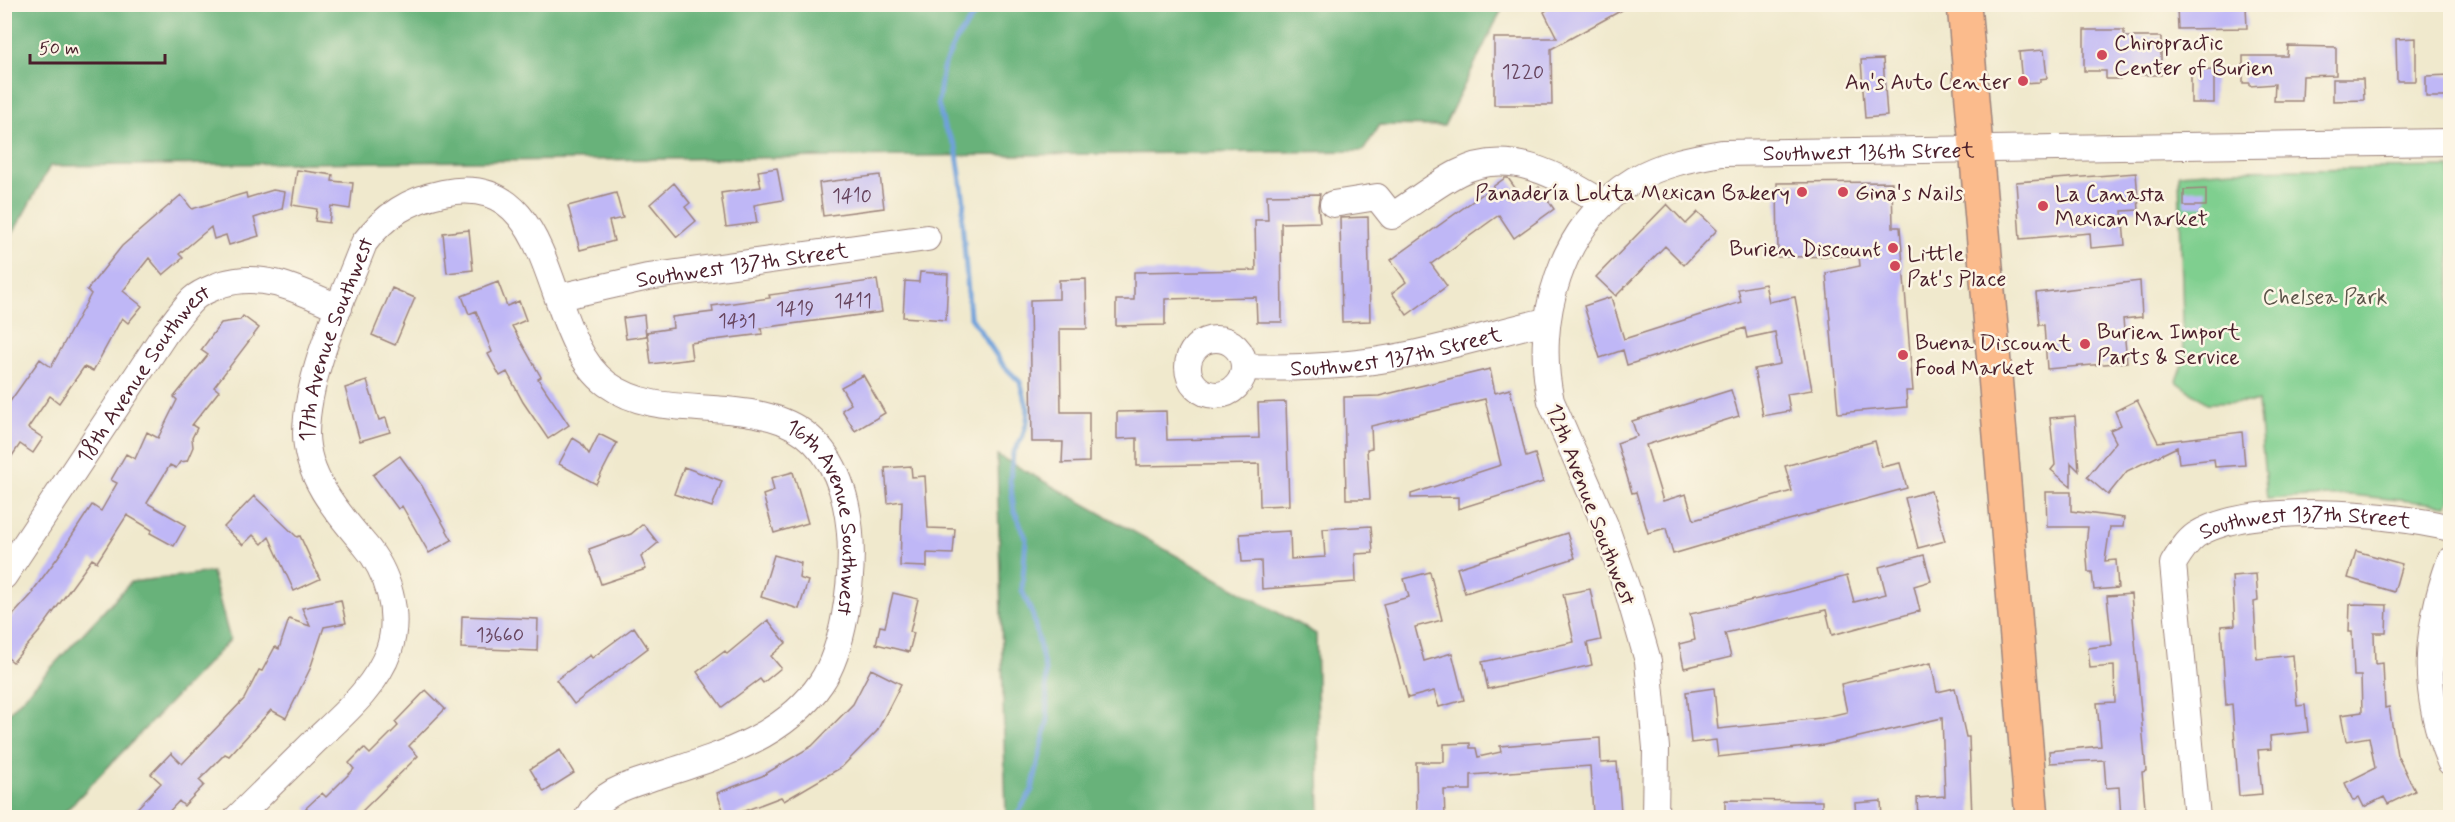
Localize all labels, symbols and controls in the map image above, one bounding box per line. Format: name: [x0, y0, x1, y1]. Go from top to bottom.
scale bar: [30, 27, 165, 65]
place label: Chiropractic Center of Burien: [2114, 30, 2274, 83]
text: 50 m: [39, 37, 79, 61]
marker: Chiropractic Center of Burien: [2095, 48, 2109, 62]
house number: 1220: [1502, 59, 1544, 86]
place label: An's Auto Center: [1845, 69, 2012, 97]
marker: An's Auto Center: [2016, 74, 2030, 88]
street label: Southwest 136th Street: [1762, 137, 1975, 168]
place label: Panadería Lolita Mexican Bakery: [1475, 180, 1790, 208]
place label: Gina's Nails: [1855, 180, 1963, 208]
place label: La Canasta Mexican Market: [2055, 181, 2208, 234]
house number: 1410: [832, 183, 872, 210]
marker: Panadería Lolita Mexican Bakery: [1795, 185, 1809, 199]
marker: Gina's Nails: [1836, 185, 1850, 199]
marker: La Canasta Mexican Market: [2036, 199, 2050, 213]
street label: 17th Avenue Southwest: [294, 234, 381, 442]
place label: Burien Discount: [1729, 236, 1881, 264]
street label: Southwest 137th Street: [633, 237, 850, 295]
marker: Burien Discount: [1886, 241, 1900, 255]
place label: Little Pat's Place: [1907, 241, 2006, 294]
marker: Little Pat's Place: [1888, 259, 1902, 273]
street label: 18th Avenue Southwest: [71, 279, 216, 469]
park label: Chelsea Park: [2263, 284, 2388, 312]
house number: 1411: [834, 288, 872, 315]
house number: 1419: [776, 296, 815, 323]
house number: 1431: [718, 308, 756, 335]
place label: Burien Import Parts & Service: [2097, 319, 2240, 372]
street label: Southwest 137th Street: [1290, 321, 1505, 383]
place label: Buena Discount Food Market: [1915, 330, 2072, 383]
marker: Burien Import Parts & Service: [2078, 337, 2092, 351]
marker: Buena Discount Food Market: [1896, 348, 1910, 362]
street label: 12th Avenue Southwest: [1539, 400, 1642, 610]
street label: 16th Avenue Southwest: [781, 413, 863, 618]
street label: Southwest 137th Street: [2195, 501, 2413, 547]
house number: 13660: [476, 622, 524, 649]

